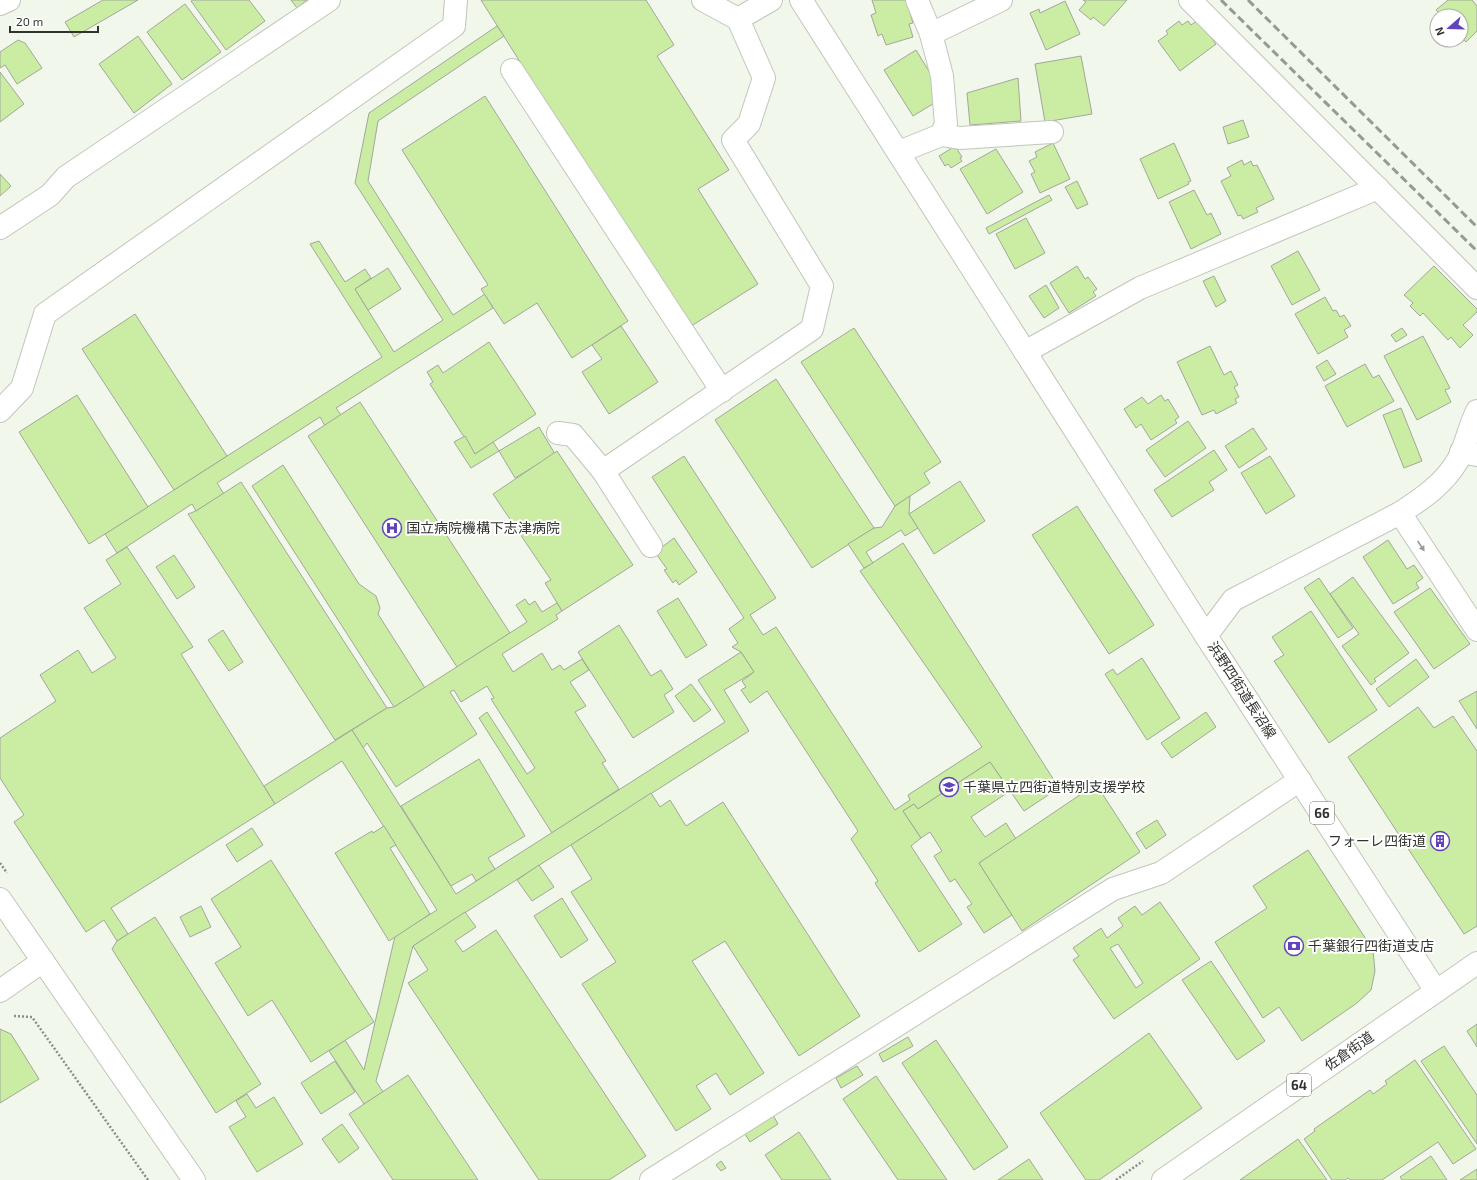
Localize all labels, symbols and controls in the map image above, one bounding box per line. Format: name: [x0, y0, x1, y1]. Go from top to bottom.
scale bar: [10, 8, 98, 34]
north arrow: [1429, 8, 1469, 48]
text: 20 m: [16, 14, 43, 28]
text: N: [1432, 26, 1447, 38]
hospital icon: 国立病院機構下志津病院: [381, 517, 403, 539]
place label: 国立病院機構下志津病院: [406, 519, 560, 536]
one-way arrow: [1417, 541, 1425, 551]
street label: 浜野四街道長沼線: [1205, 638, 1280, 741]
school or university icon: 千葉県立四街道特別支援学校: [938, 776, 960, 798]
place label: 千葉県立四街道特別支援学校: [963, 778, 1145, 795]
road number: 66: [1310, 802, 1334, 824]
building icon: フォーレ四街道: [1429, 830, 1451, 852]
place label: フォーレ四街道: [1328, 832, 1426, 849]
bank icon: 千葉銀行四街道支店: [1283, 935, 1305, 957]
place label: 千葉銀行四街道支店: [1308, 937, 1434, 954]
street label: 佐倉街道: [1321, 1028, 1377, 1074]
road number: 64: [1287, 1074, 1311, 1096]

